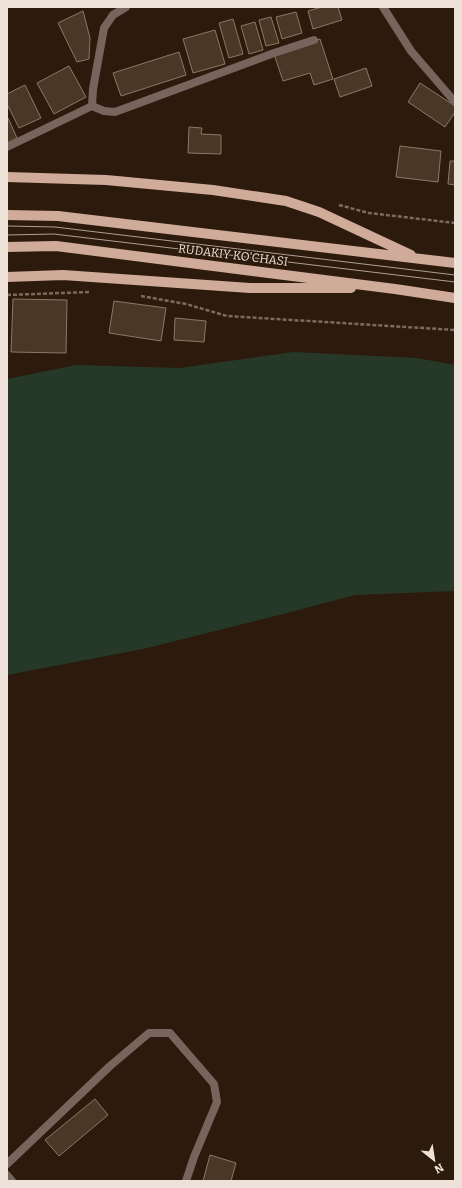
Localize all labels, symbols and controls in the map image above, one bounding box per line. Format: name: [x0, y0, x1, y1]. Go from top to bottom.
street label: RUDAKIY KO'CHASI: [177, 241, 289, 269]
north arrow: [414, 1140, 454, 1180]
text: N: [431, 1160, 446, 1176]

